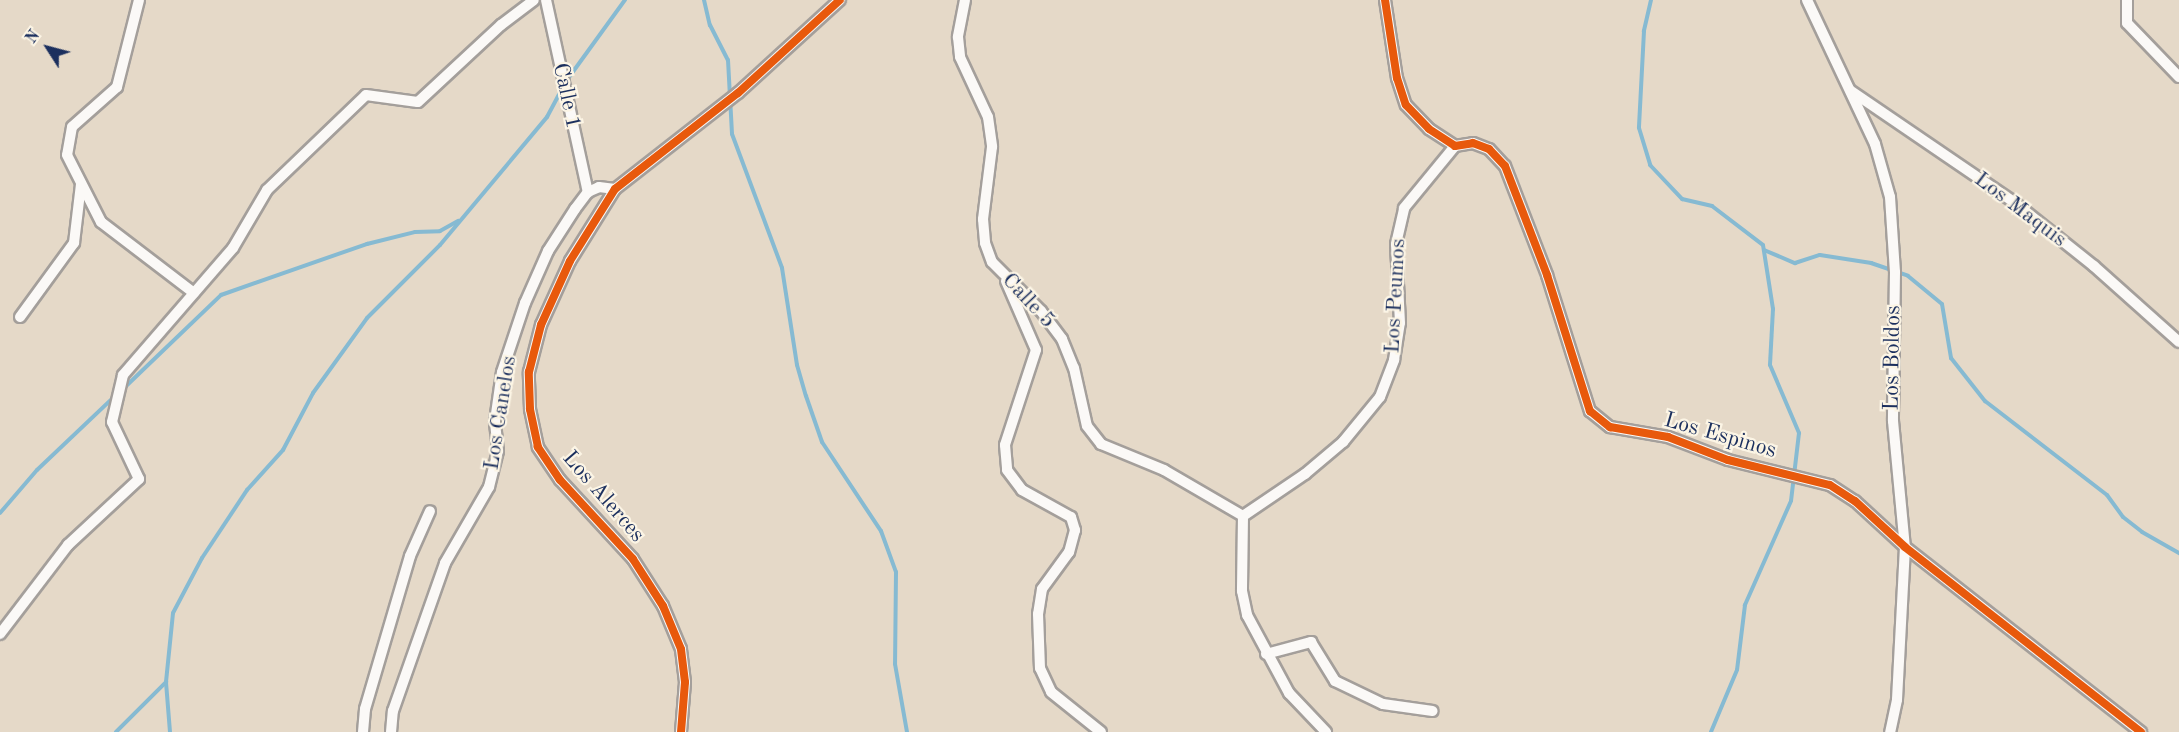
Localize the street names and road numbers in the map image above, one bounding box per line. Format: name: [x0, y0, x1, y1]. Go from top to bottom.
street label: Calle 1: [546, 61, 586, 131]
street label: Los Maquis: [1969, 167, 2071, 253]
street label: Los Peumos: [1380, 238, 1412, 354]
street label: Calle 5: [996, 268, 1060, 334]
street label: Los Boldos: [1879, 305, 1907, 411]
street label: Los Canelos: [479, 354, 523, 472]
street label: Los Espinos: [1661, 407, 1779, 465]
street label: Los Alerces: [556, 446, 650, 548]

